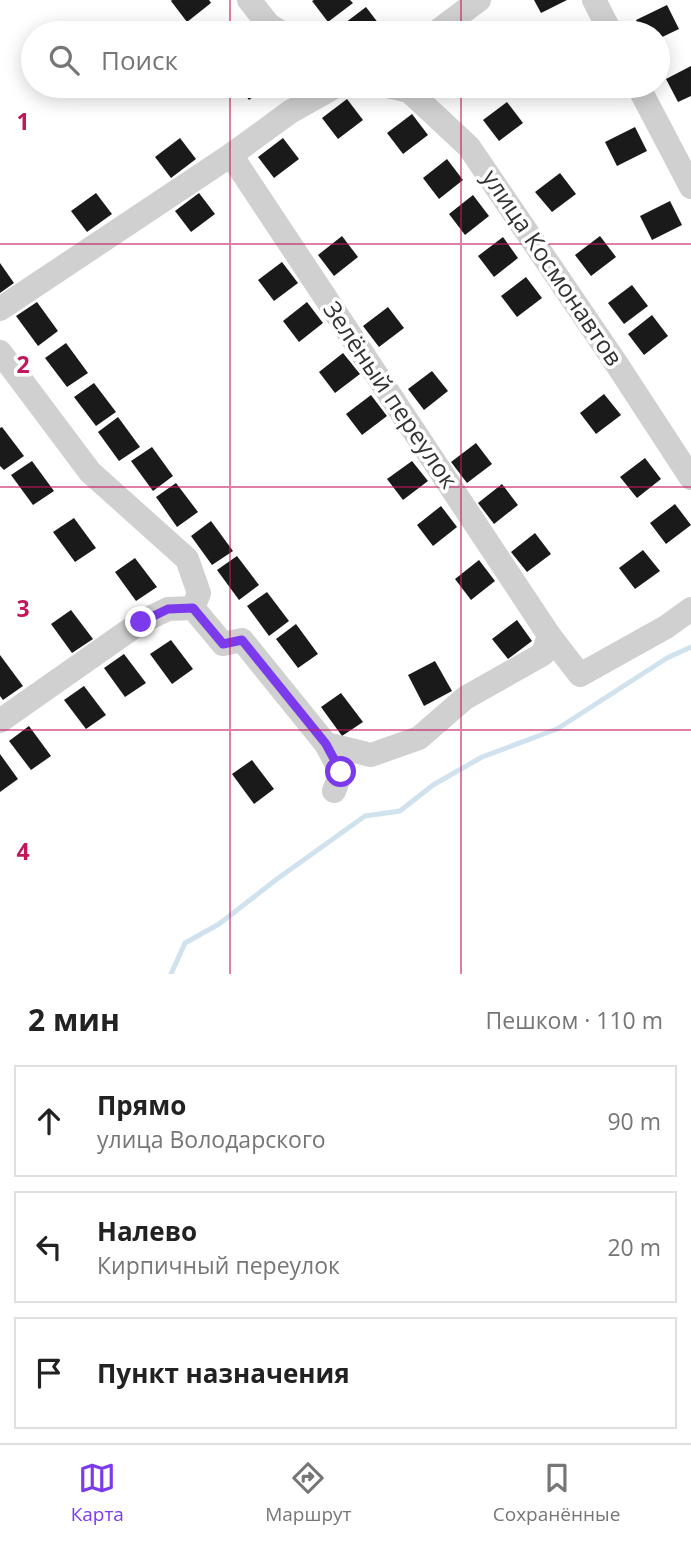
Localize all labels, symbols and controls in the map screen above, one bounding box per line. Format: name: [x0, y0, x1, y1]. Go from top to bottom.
search box: [21, 21, 670, 98]
icon: search: [45, 41, 83, 79]
text: Поиск: [101, 42, 178, 78]
text: 1: [16, 105, 30, 137]
street label: улица Космонавтов: [475, 163, 631, 372]
street label: Зелёный переулок: [316, 294, 466, 495]
text: 2: [16, 348, 30, 380]
text: 3: [16, 592, 30, 624]
route end: [125, 606, 156, 637]
route start: [325, 756, 356, 787]
text: 4: [16, 835, 30, 867]
text: 2 мин: [28, 999, 120, 1040]
text: Пешком · 110 m: [486, 1004, 663, 1036]
text: Прямо: [97, 1087, 186, 1123]
icon: ahead: [30, 1102, 68, 1140]
text: 90 m: [607, 1105, 661, 1137]
text: улица Володарского: [97, 1123, 326, 1155]
text: Налево: [97, 1213, 197, 1249]
icon: left: [30, 1228, 68, 1266]
text: 20 m: [607, 1231, 661, 1263]
text: Кирпичный переулок: [97, 1249, 340, 1281]
icon: arrive: [30, 1354, 68, 1392]
text: Пункт назначения: [97, 1355, 350, 1391]
tab: Карта: [71, 1459, 124, 1527]
tab: Маршрут: [265, 1459, 351, 1527]
tab: Сохранённые: [493, 1459, 620, 1527]

